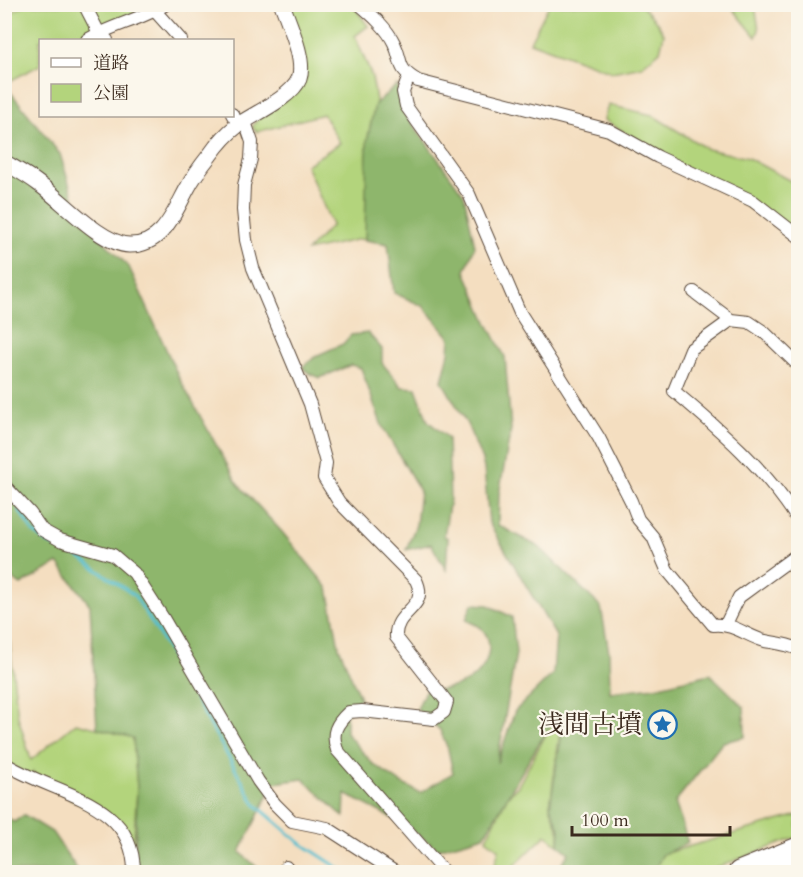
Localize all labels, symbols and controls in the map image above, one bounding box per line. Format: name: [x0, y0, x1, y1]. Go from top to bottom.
legend: [39, 39, 234, 117]
text: 道路: [93, 51, 129, 76]
text: 公園: [93, 81, 129, 106]
place label: 浅間古墳: [538, 707, 642, 742]
place icon: 浅間古墳: [647, 708, 679, 740]
scale bar: [572, 799, 730, 837]
text: 100 m: [581, 808, 629, 833]

